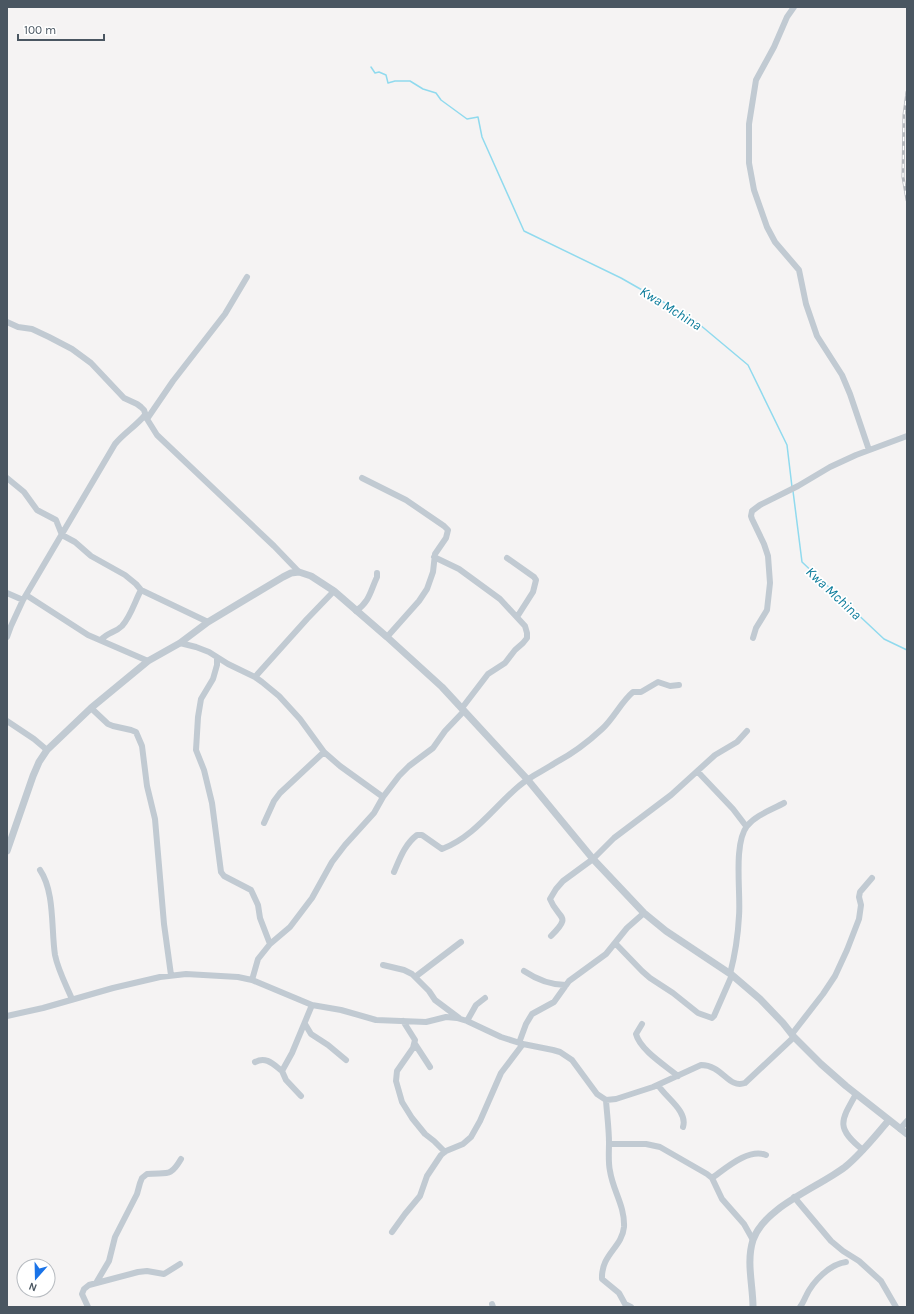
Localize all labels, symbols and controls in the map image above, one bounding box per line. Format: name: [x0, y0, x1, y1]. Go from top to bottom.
scale bar: [18, 16, 104, 42]
text: 100 m: [24, 23, 56, 37]
water label: Kwa Mchina: [637, 283, 705, 334]
water label: Kwa Mchina: [802, 563, 865, 623]
north arrow: [16, 1258, 56, 1298]
text: N: [27, 1279, 39, 1294]

